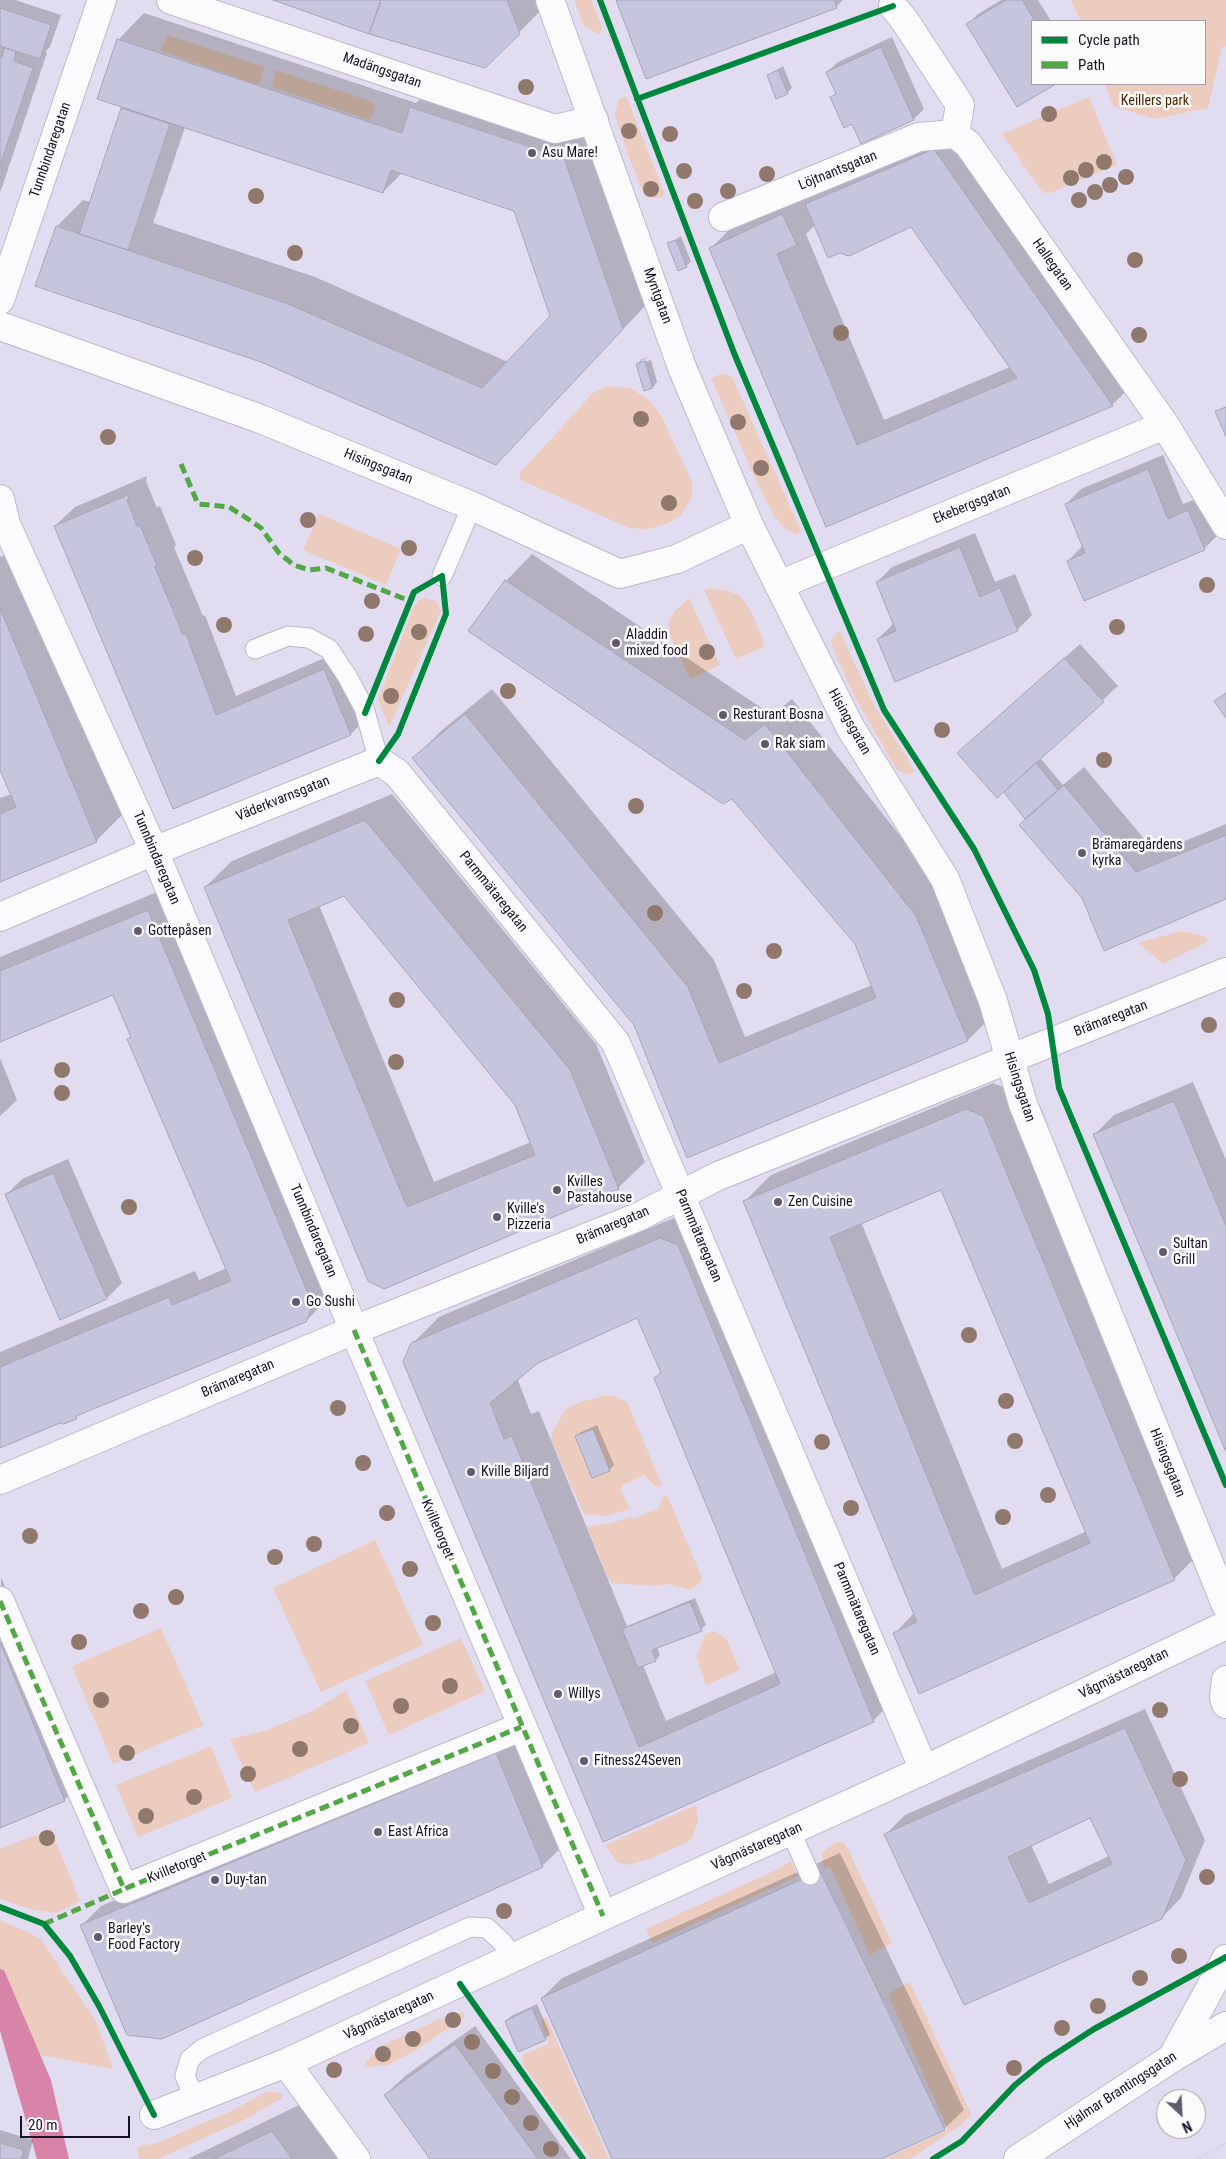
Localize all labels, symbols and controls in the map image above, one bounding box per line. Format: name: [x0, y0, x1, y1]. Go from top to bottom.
legend: [1031, 20, 1206, 85]
text: Cycle path: [1078, 31, 1140, 49]
street label: Madängsgatan: [340, 50, 424, 92]
text: Path: [1078, 56, 1105, 74]
park label: Keillers park: [1121, 93, 1189, 109]
street label: Tunnbindaregatan: [27, 100, 75, 200]
place label: Asu Mare!: [542, 145, 598, 161]
marker: Asu Mare!: [526, 147, 538, 159]
street label: Löjtnantsgatan: [796, 148, 880, 194]
street label: Hallegatan: [1028, 236, 1076, 294]
street label: Myntgatan: [639, 266, 675, 326]
street label: Hisingsgatan: [341, 446, 415, 488]
street label: Ekebergsgatan: [931, 482, 1013, 528]
place label: Aladdin mixed food: [626, 627, 688, 660]
marker: Aladdin mixed food: [610, 637, 622, 649]
street label: Hisingsgatan: [824, 686, 874, 758]
place label: Resturant Bosna: [733, 707, 824, 723]
marker: Resturant Bosna: [717, 709, 729, 721]
place label: Rak siam: [775, 736, 826, 752]
marker: Rak siam: [759, 738, 771, 750]
street label: Väderkvarnsgatan: [234, 773, 332, 825]
street label: Tunnbindaregatan: [129, 809, 183, 907]
place label: Brämaregårdens kyrka: [1092, 837, 1183, 870]
marker: Brämaregårdens kyrka: [1076, 847, 1088, 859]
street label: Parmmätaregatan: [455, 848, 531, 936]
place label: Gottepåsen: [148, 923, 211, 939]
marker: Gottepåsen: [132, 925, 144, 937]
street label: Brämaregatan: [1072, 997, 1150, 1041]
street label: Hisingsgatan: [1000, 1050, 1038, 1124]
place label: Kvilles Pastahouse: [567, 1174, 632, 1206]
street label: Tunnbindaregatan: [286, 1182, 340, 1280]
marker: Kvilles Pastahouse: [551, 1184, 563, 1196]
street label: Parmmätaregatan: [671, 1187, 725, 1285]
place label: Zen Cuisine: [788, 1194, 853, 1210]
marker: Zen Cuisine: [772, 1196, 784, 1208]
place label: Kville's Pizzeria: [507, 1201, 551, 1234]
street label: Brämaregatan: [574, 1203, 652, 1249]
marker: Kville's Pizzeria: [491, 1211, 503, 1223]
place label: Sultan Grill: [1173, 1236, 1208, 1268]
marker: Sultan Grill: [1157, 1246, 1169, 1258]
place label: Go Sushi: [306, 1294, 355, 1310]
marker: Go Sushi: [290, 1296, 302, 1308]
street label: Brämaregatan: [199, 1356, 277, 1402]
street label: Hisingsgatan: [1146, 1426, 1188, 1500]
place label: Kville Biljard: [481, 1464, 549, 1480]
marker: Kville Biljard: [465, 1466, 477, 1478]
street label: Kvilletorget: [417, 1497, 457, 1561]
street label: Parmmätaregatan: [829, 1560, 883, 1658]
street label: Vågmästaregatan: [1076, 1645, 1172, 1703]
place label: Willys: [568, 1686, 601, 1702]
marker: Willys: [552, 1688, 564, 1700]
place label: Fitness24Seven: [594, 1753, 681, 1769]
marker: Fitness24Seven: [578, 1755, 590, 1767]
street label: Vågmästaregatan: [709, 1819, 805, 1875]
place label: East Africa: [388, 1824, 449, 1840]
marker: East Africa: [372, 1826, 384, 1838]
street label: Kvilletorget: [145, 1849, 209, 1887]
place label: Duy-tan: [225, 1872, 267, 1888]
marker: Duy-tan: [209, 1874, 221, 1886]
place label: Barley's Food Factory: [108, 1921, 180, 1954]
marker: Barley's Food Factory: [92, 1931, 104, 1943]
street label: Vågmästaregatan: [341, 1988, 437, 2044]
street label: Hjalmar Brantingsgatan: [1062, 2048, 1180, 2134]
north arrow: [1156, 2089, 1206, 2139]
scale bar: [22, 2106, 132, 2138]
text: 20 m: [28, 2116, 58, 2134]
text: N: [1180, 2118, 1194, 2136]

